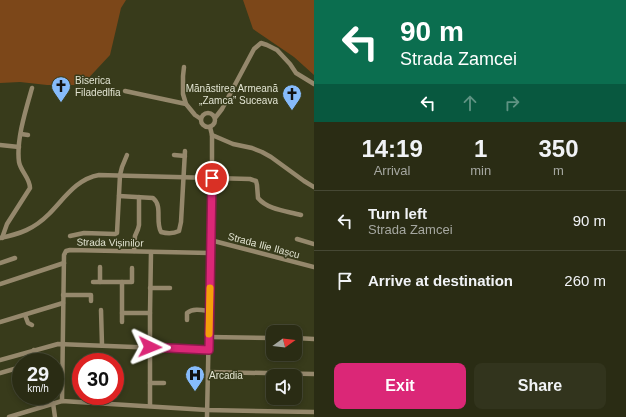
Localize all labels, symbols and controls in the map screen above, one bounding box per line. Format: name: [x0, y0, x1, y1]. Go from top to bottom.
icon: left: [334, 16, 386, 68]
text: 90 m: [400, 16, 464, 47]
text: Strada Zamcei: [400, 49, 517, 69]
church icon: Biserica Filadedlfia: [50, 75, 72, 103]
place label: Biserica Filadedlfia: [75, 75, 121, 98]
place label: Mănăstirea Armeană „Zamca” Suceava: [186, 83, 278, 106]
church icon: Mănăstirea Armeană „Zamca” Suceava: [281, 83, 303, 111]
icon: left: [417, 92, 439, 114]
icon: ahead: [459, 92, 481, 114]
icon: right: [501, 92, 523, 114]
text: 14:19: [361, 135, 423, 162]
text: 1: [474, 135, 487, 162]
text: 350: [539, 135, 579, 162]
pin: [195, 161, 229, 195]
text: Arrival: [374, 163, 411, 178]
text: min: [470, 163, 491, 178]
text: m: [553, 163, 564, 178]
icon: arrive: [201, 167, 223, 189]
text: Turn left: [368, 205, 427, 222]
icon: left: [334, 210, 356, 232]
text: 90 m: [573, 212, 606, 229]
text: Strada Zamcei: [368, 222, 453, 237]
street label: Strada Ilie Ilașcu: [227, 231, 301, 260]
street label: Strada Vișinilor: [76, 236, 144, 249]
icon: arrive: [334, 270, 356, 292]
text: Arrive at destination: [368, 272, 513, 289]
text: 260 m: [564, 272, 606, 289]
north arrow: [266, 325, 302, 361]
map controls: [266, 325, 302, 405]
position arrow: [129, 326, 171, 368]
speed limit sign: 30: [72, 353, 124, 405]
text: 29: [27, 363, 49, 385]
button: Exit: [334, 363, 466, 409]
button: Share: [474, 363, 606, 409]
hospital icon: Arcadia: [184, 364, 206, 392]
button: sound: [266, 369, 302, 405]
place label: Arcadia: [209, 370, 243, 381]
text: km/h: [27, 383, 49, 394]

